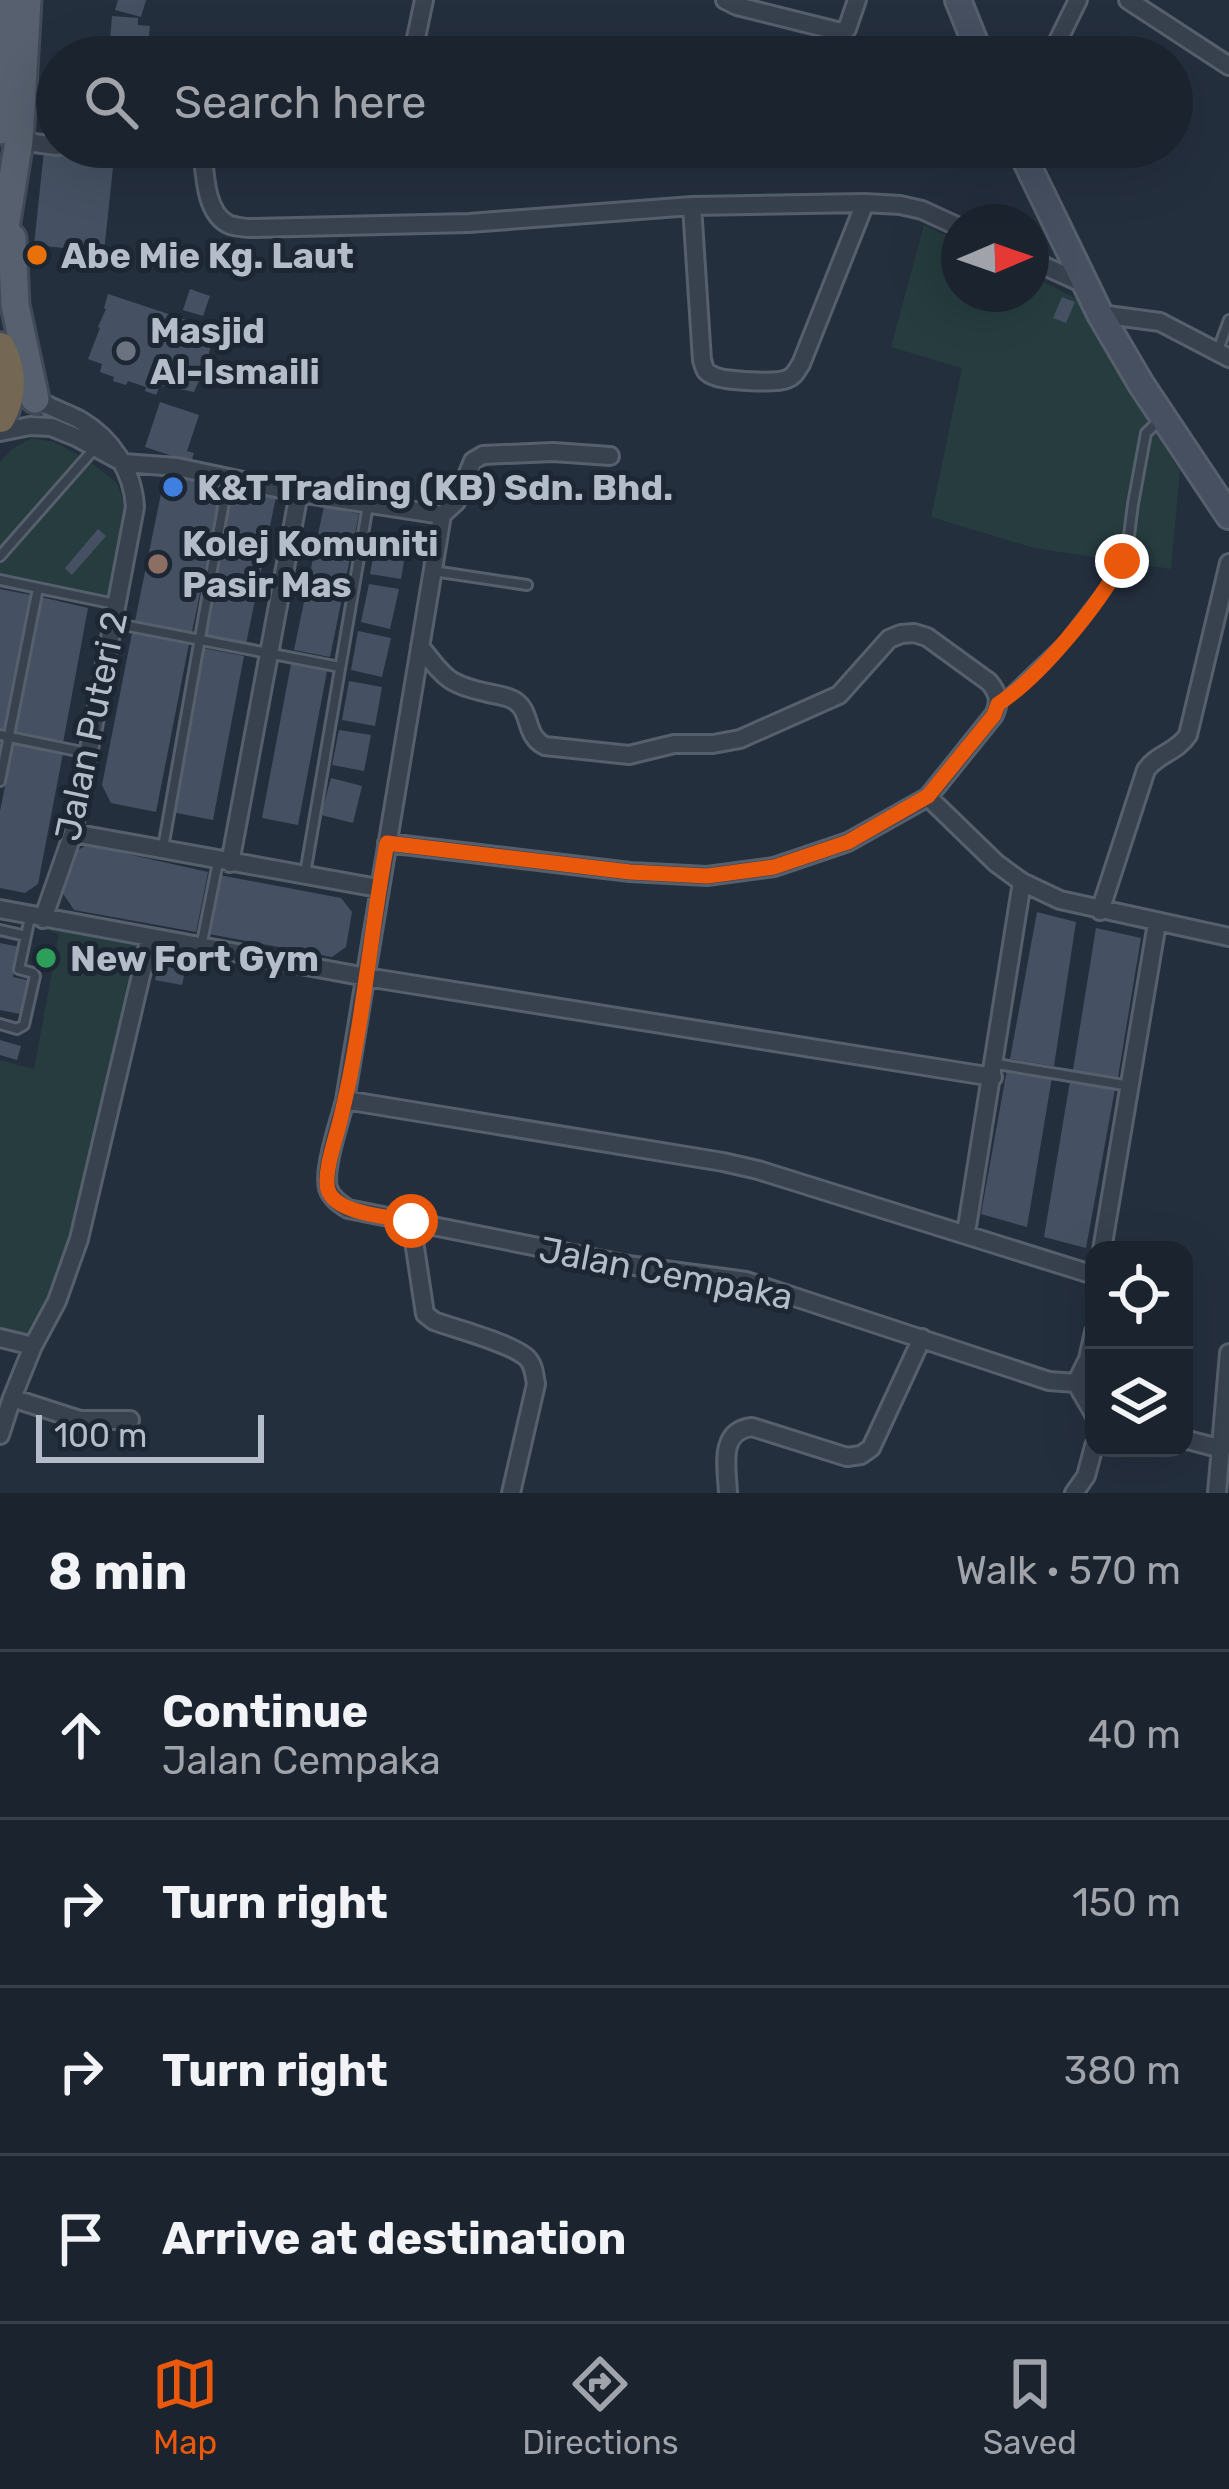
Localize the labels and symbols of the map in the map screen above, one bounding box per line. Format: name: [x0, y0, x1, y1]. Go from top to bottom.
north arrow: [941, 204, 1049, 312]
place label: Abe Mie Kg. Laut: [61, 234, 354, 277]
marker: Abe Mie Kg. Laut: [24, 242, 50, 268]
place label: Masjid Al-Ismaili: [150, 309, 320, 393]
marker: Masjid Al-Ismaili: [113, 338, 139, 364]
place label: K&T Trading (KB) Sdn. Bhd.: [197, 466, 673, 509]
marker: K&T Trading (KB) Sdn. Bhd.: [160, 474, 186, 500]
place label: Kolej Komuniti Pasir Mas: [182, 522, 439, 606]
route end: [1095, 534, 1149, 588]
marker: Kolej Komuniti Pasir Mas: [145, 551, 171, 577]
street label: Jalan Puteri 2: [46, 607, 136, 845]
place label: New Fort Gym: [70, 937, 319, 980]
marker: New Fort Gym: [33, 945, 59, 971]
route start: [384, 1194, 438, 1248]
street label: Jalan Cempaka: [536, 1227, 796, 1319]
scale bar: [36, 1409, 264, 1462]

